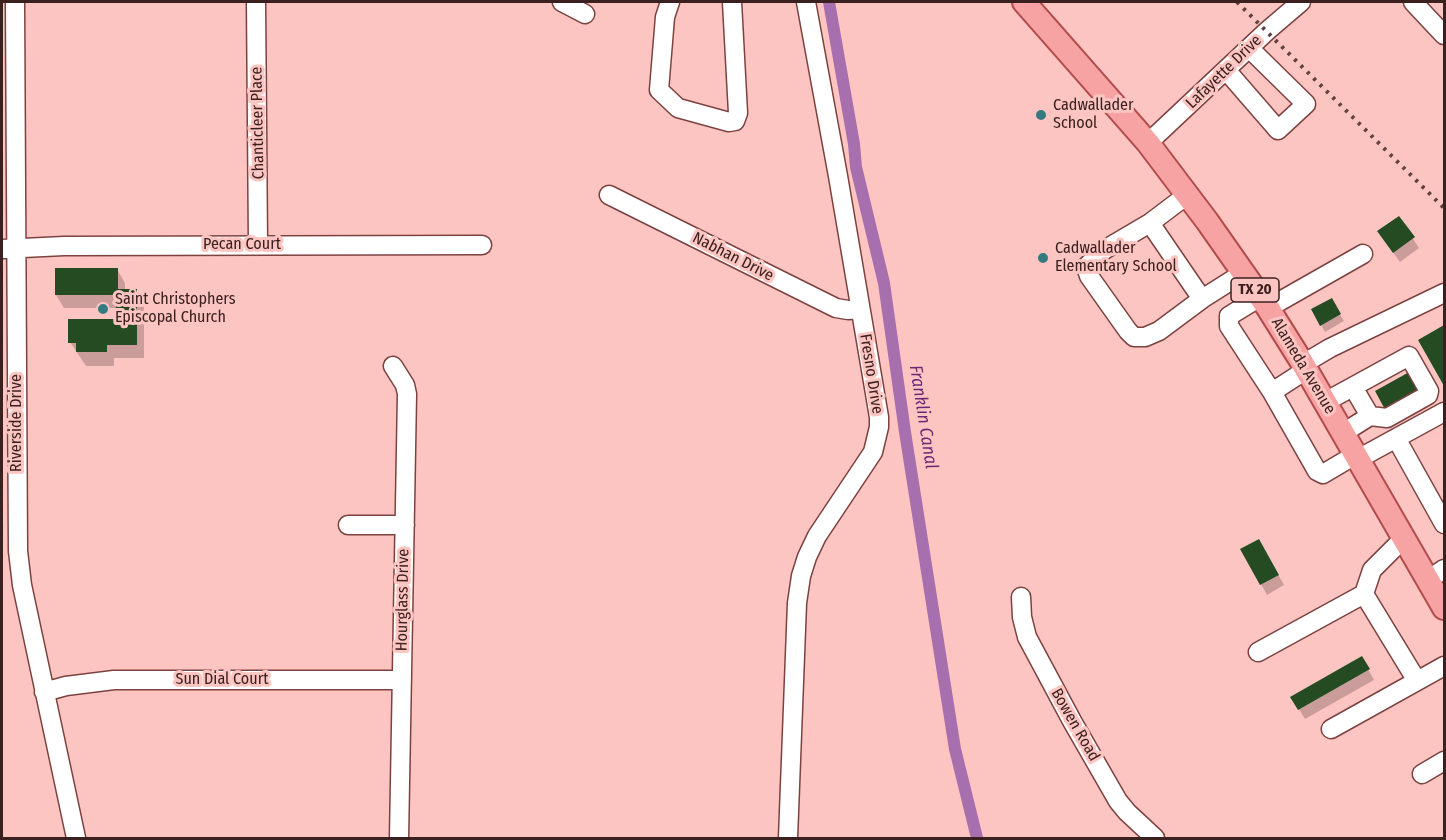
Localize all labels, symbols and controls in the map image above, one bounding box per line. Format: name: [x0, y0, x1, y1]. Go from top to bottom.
street label: Lafayette Drive: [1182, 31, 1266, 113]
street label: Chanticleer Place: [247, 66, 269, 180]
place label: Cadwallader School: [1053, 96, 1134, 134]
marker: Cadwallader School: [1034, 108, 1048, 122]
street label: Nabhan Drive: [689, 228, 777, 286]
street label: Pecan Court: [203, 235, 281, 255]
place label: Cadwallader Elementary School: [1055, 239, 1177, 277]
marker: Cadwallader Elementary School: [1036, 251, 1050, 265]
road number: TX 20: [1231, 278, 1279, 302]
place label: Saint Christophers Episcopal Church: [115, 290, 236, 328]
marker: Saint Christophers Episcopal Church: [96, 302, 110, 316]
street label: Alameda Avenue: [1267, 314, 1339, 418]
street label: Fresno Drive: [855, 333, 887, 415]
water label: Franklin Canal: [904, 364, 942, 470]
street label: Riverside Drive: [7, 374, 27, 472]
street label: Hourglass Drive: [393, 549, 413, 651]
street label: Sun Dial Court: [176, 670, 268, 690]
street label: Bowen Road: [1046, 685, 1104, 765]

